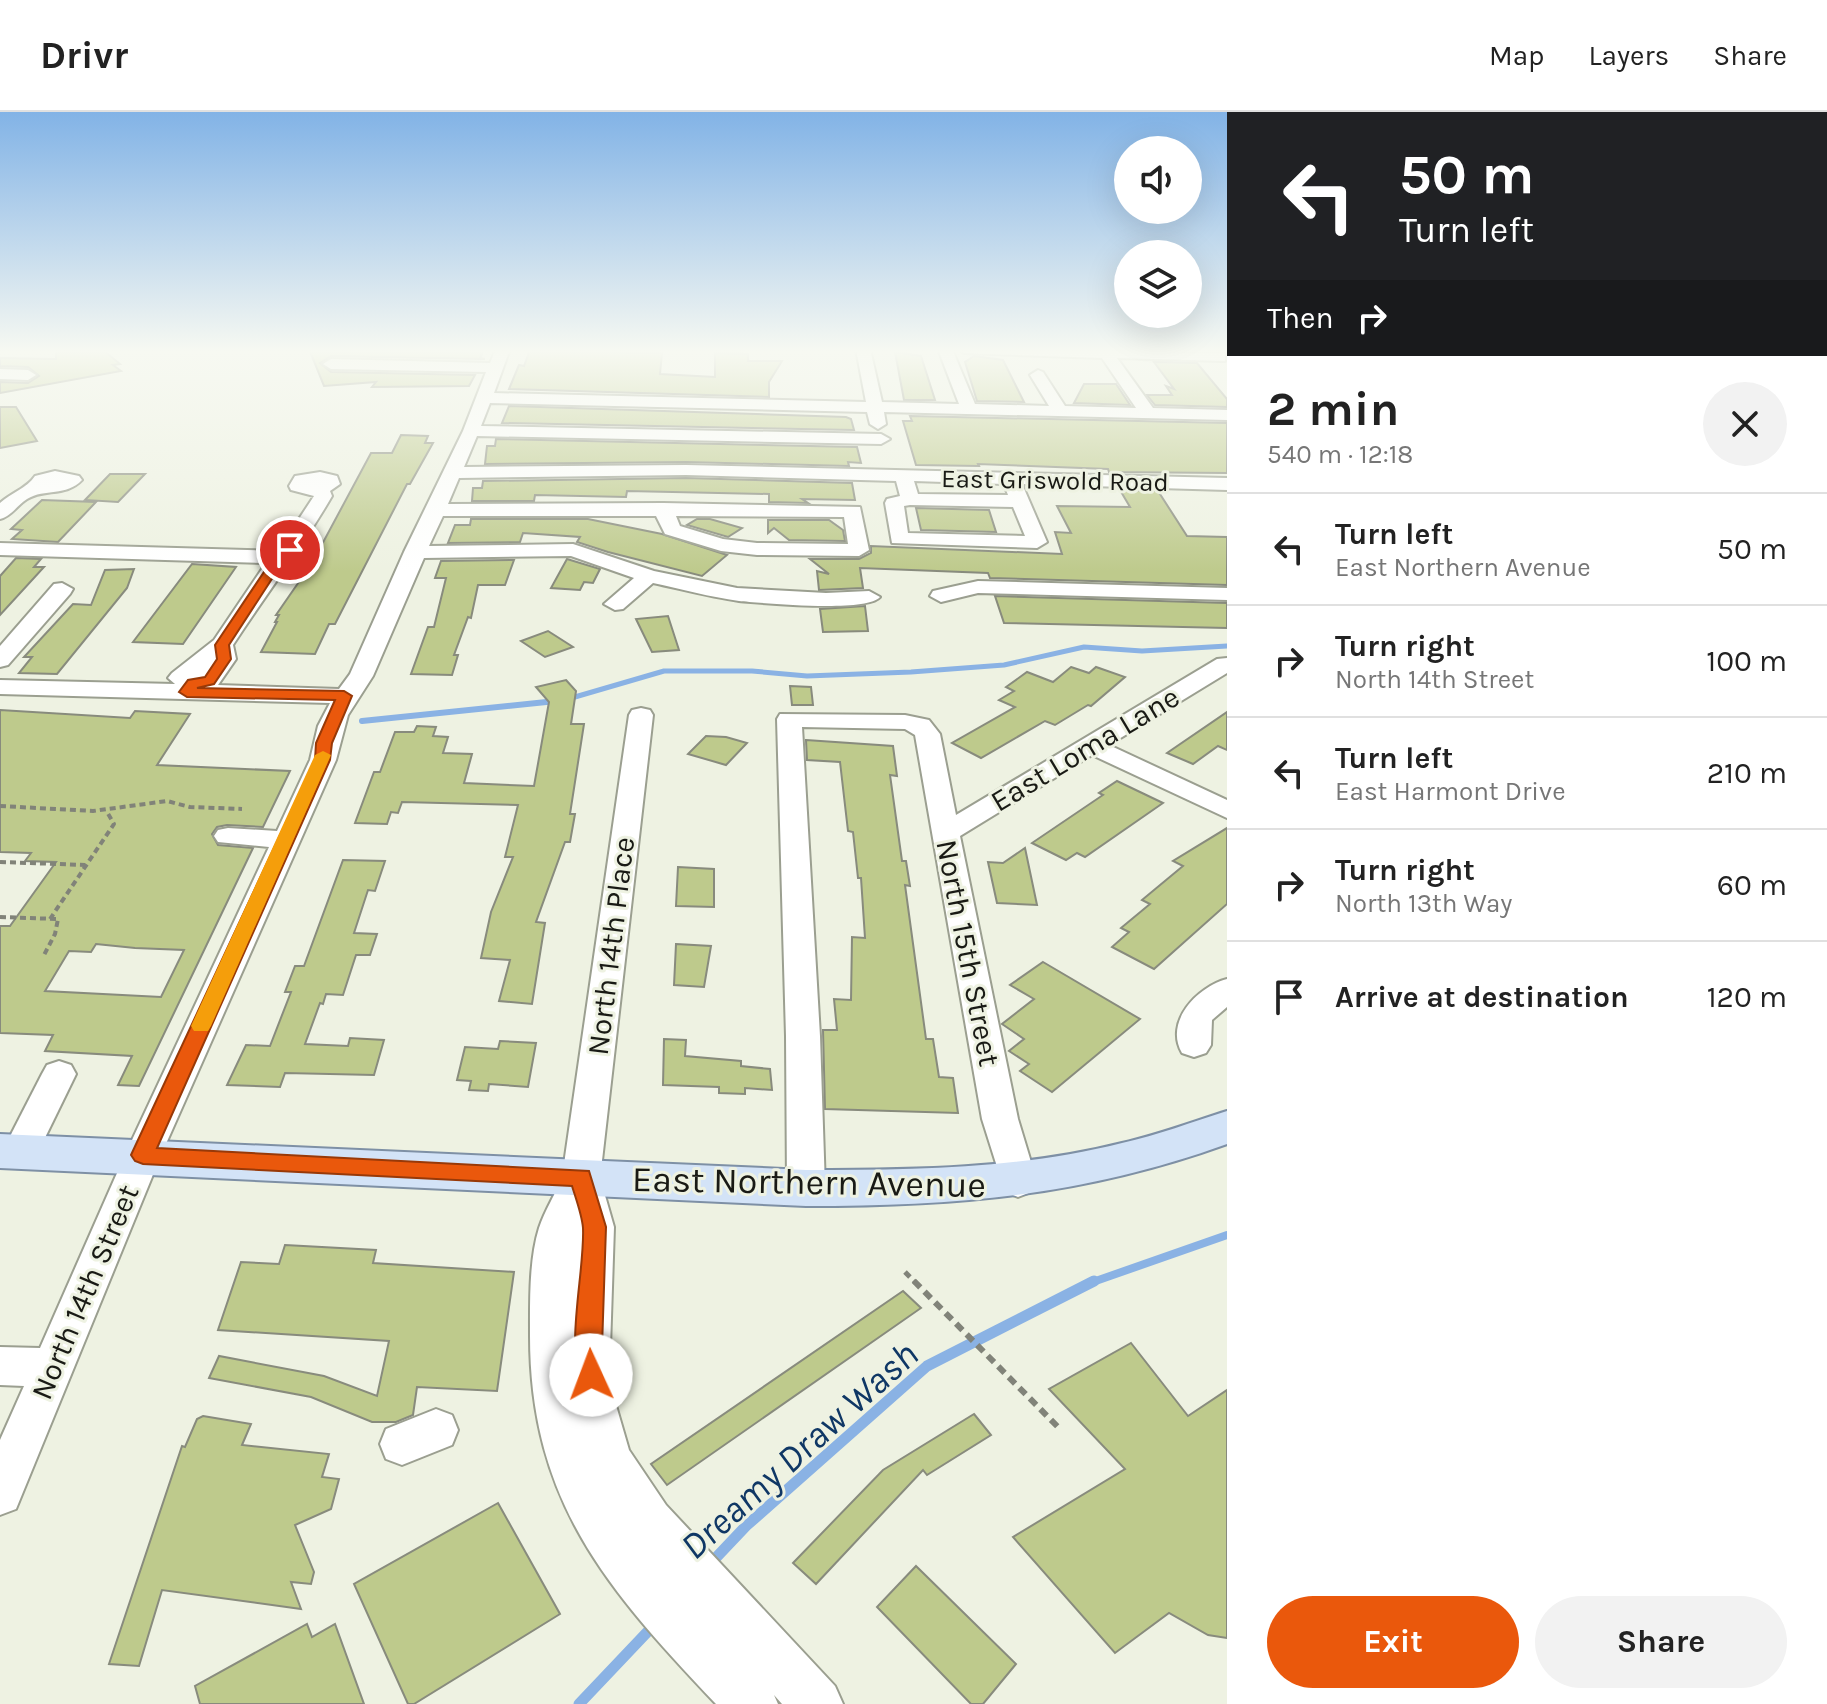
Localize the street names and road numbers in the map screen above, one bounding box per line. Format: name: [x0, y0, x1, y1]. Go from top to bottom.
street label: East Griswold Road: [941, 463, 1169, 498]
street label: East Loma Lane: [984, 679, 1186, 819]
street label: North 14th Place: [580, 835, 642, 1057]
street label: North 15th Street: [928, 837, 1008, 1069]
street label: East Northern Avenue: [632, 1158, 986, 1206]
street label: North 14th Street: [24, 1179, 146, 1405]

